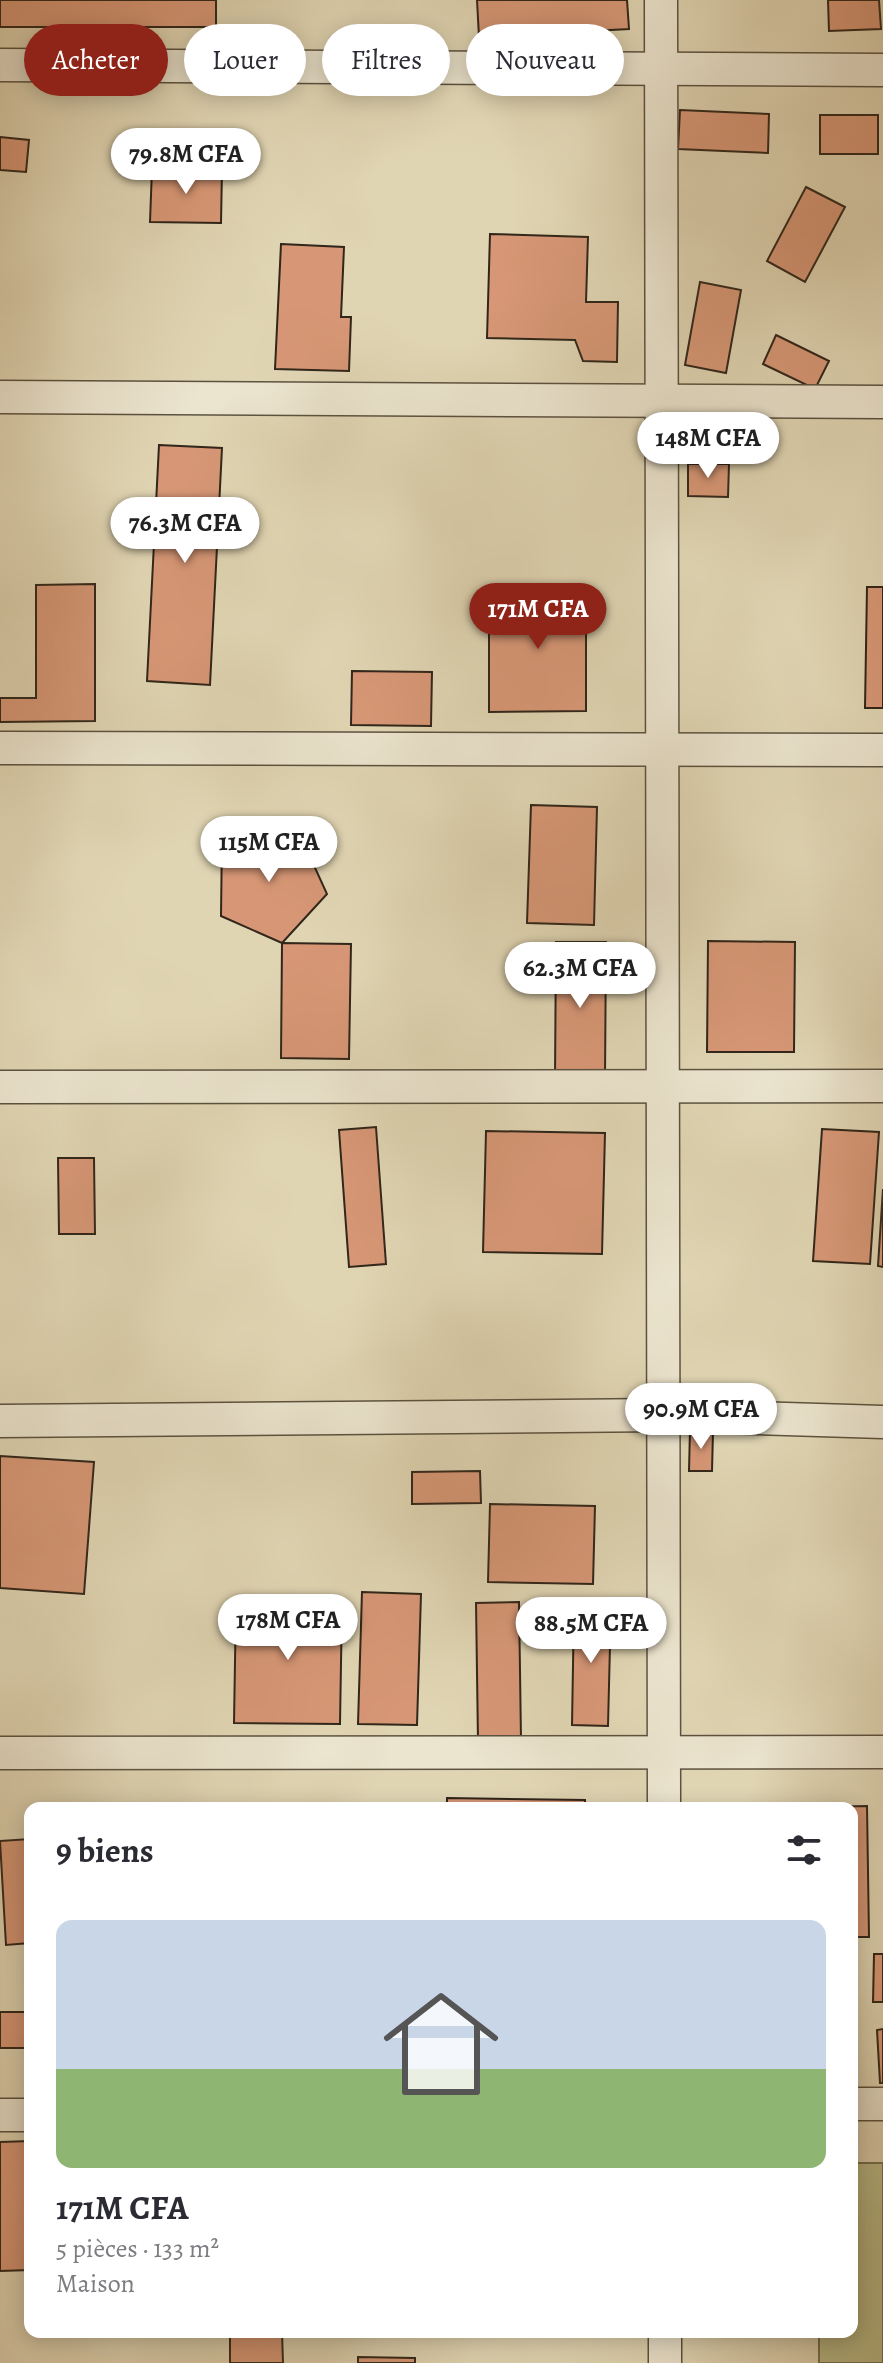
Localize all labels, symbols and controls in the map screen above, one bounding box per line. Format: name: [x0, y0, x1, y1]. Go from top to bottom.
chip: Acheter: [24, 24, 168, 96]
chip: Louer: [184, 24, 306, 96]
chip: Filtres: [322, 24, 450, 96]
chip: Nouveau: [466, 24, 624, 96]
pin: 79.8M CFA: [94, 128, 278, 196]
text: 79.8M CFA: [129, 136, 243, 171]
pin: 148M CFA: [625, 412, 791, 480]
text: 148M CFA: [655, 420, 761, 455]
pin: 76.3M CFA: [93, 497, 277, 565]
text: 76.3M CFA: [128, 505, 242, 540]
pin: 171M CFA: [455, 583, 621, 651]
text: 171M CFA: [487, 591, 589, 626]
pin: 115M CFA: [186, 816, 352, 884]
text: 115M CFA: [218, 824, 320, 859]
pin: 62.3M CFA: [488, 942, 672, 1010]
text: 62.3M CFA: [523, 950, 637, 985]
pin: 90.9M CFA: [609, 1383, 793, 1451]
text: 90.9M CFA: [643, 1391, 759, 1426]
pin: 178M CFA: [205, 1594, 371, 1662]
pin: 88.5M CFA: [499, 1597, 683, 1665]
text: 178M CFA: [236, 1602, 340, 1637]
text: 88.5M CFA: [534, 1605, 648, 1640]
text: 9 biens: [56, 1827, 154, 1874]
icon: filters: [782, 1828, 826, 1872]
icon: home: [369, 1972, 513, 2116]
text: 171M CFA: [56, 2184, 188, 2231]
text: 5 pièces · 133 m²: [56, 2231, 219, 2266]
text: Maison: [56, 2266, 135, 2301]

